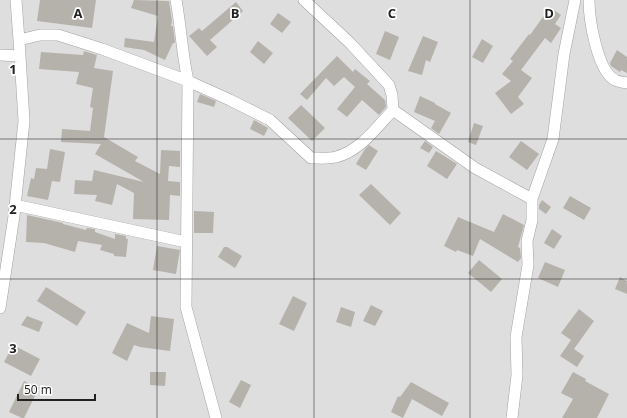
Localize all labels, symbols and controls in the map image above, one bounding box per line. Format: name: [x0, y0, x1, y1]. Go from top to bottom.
text: A: [74, 4, 83, 22]
text: B: [231, 4, 240, 22]
text: C: [388, 4, 396, 22]
text: D: [544, 4, 554, 22]
text: 1: [9, 60, 17, 78]
text: 2: [9, 200, 17, 218]
text: 3: [9, 339, 17, 357]
scale bar: [18, 376, 95, 402]
text: 50 m: [24, 381, 52, 398]

